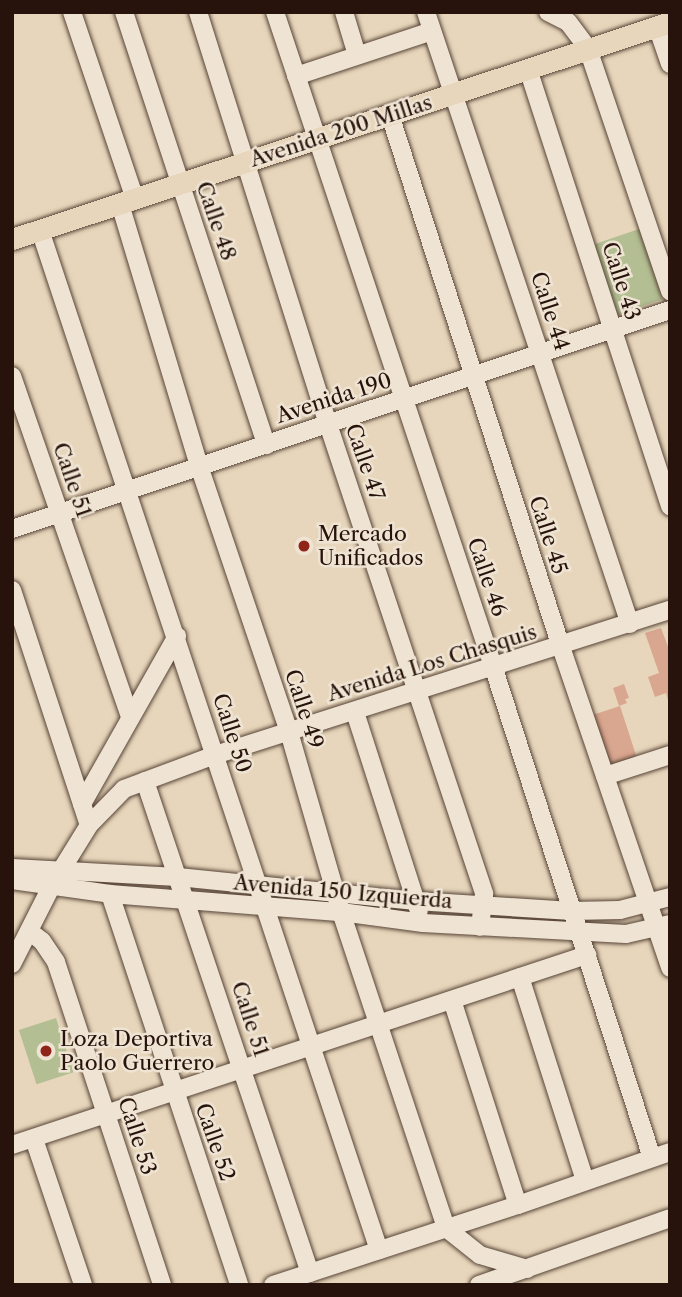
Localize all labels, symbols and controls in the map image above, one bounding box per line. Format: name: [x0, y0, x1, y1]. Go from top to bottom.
street label: Avenida 200 Millas: [247, 90, 435, 172]
street label: Calle 48: [191, 178, 241, 264]
street label: Calle 43: [597, 239, 645, 323]
street label: Calle 44: [525, 268, 575, 354]
street label: Avenida 190: [273, 367, 395, 429]
street label: Calle 47: [340, 420, 390, 504]
street label: Calle 51: [47, 439, 97, 521]
street label: Calle 45: [524, 493, 572, 577]
place label: Mercado Unificados: [318, 521, 423, 571]
street label: Calle 46: [462, 534, 512, 620]
marker: Mercado Unificados: [296, 538, 312, 554]
street label: Avenida Los Chasquis: [324, 619, 540, 707]
street label: Calle 49: [279, 666, 329, 752]
street label: Calle 50: [207, 690, 257, 776]
street label: Avenida 150 Izquierda: [232, 870, 454, 914]
street label: Calle 51: [226, 978, 274, 1060]
place label: Loza Deportiva Paolo Guerrero: [60, 1026, 214, 1076]
marker: Loza Deportiva Paolo Guerrero: [38, 1043, 54, 1059]
street label: Calle 53: [113, 1094, 161, 1178]
street label: Calle 52: [190, 1100, 240, 1184]

